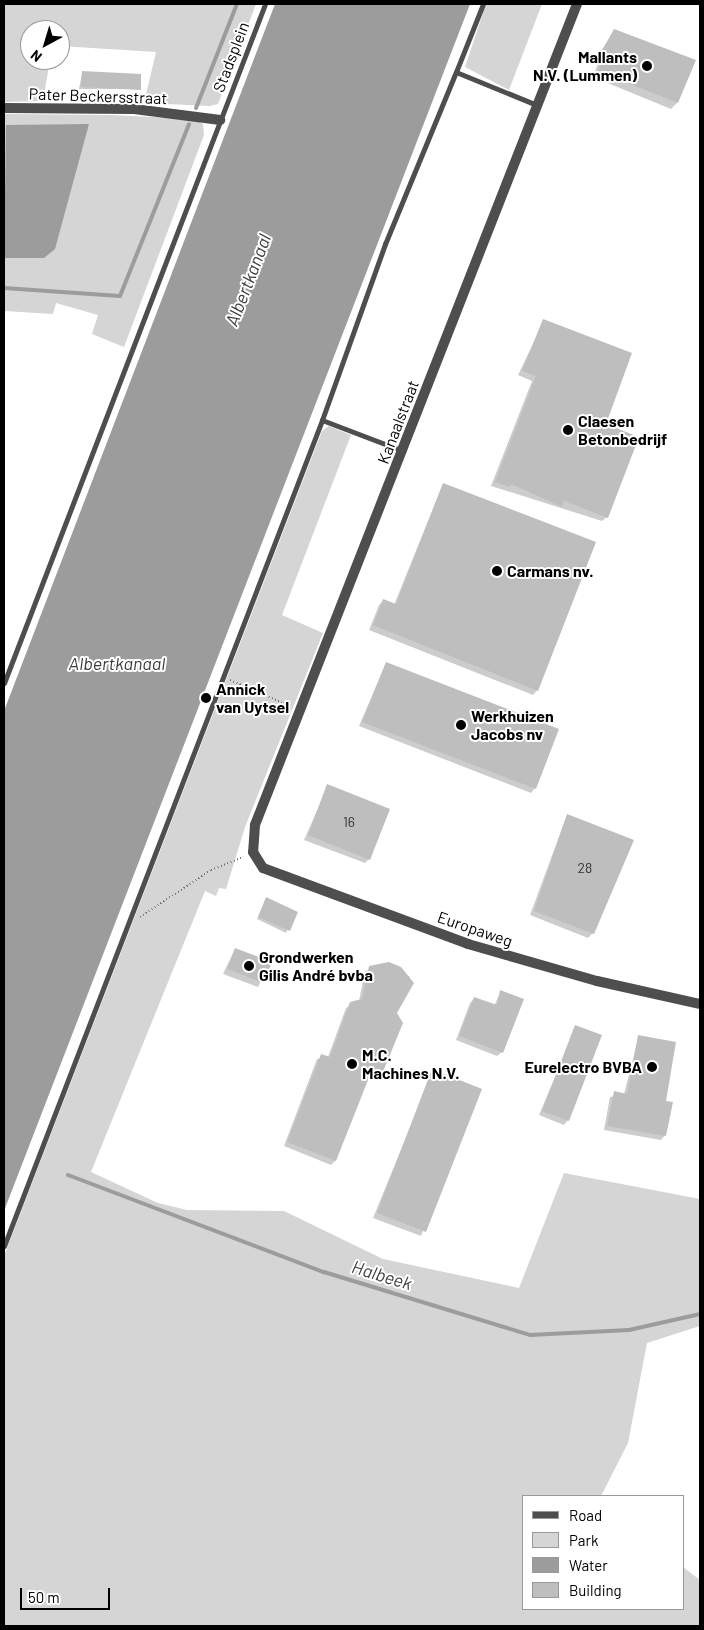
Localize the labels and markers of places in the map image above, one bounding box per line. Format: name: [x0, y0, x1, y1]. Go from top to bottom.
place label: Mallants N.V. (Lummen): [533, 47, 637, 85]
marker: Mallants N.V. (Lummen): [641, 60, 653, 72]
place label: Claesen Betonbedrijf: [578, 411, 667, 449]
marker: Claesen Betonbedrijf: [562, 424, 574, 436]
place label: Carmans nv.: [507, 561, 594, 581]
marker: Carmans nv.: [491, 565, 503, 577]
place label: Annick van Uytsel: [216, 679, 289, 717]
marker: Annick van Uytsel: [200, 692, 212, 704]
place label: Werkhuizen Jacobs nv: [471, 706, 554, 744]
marker: Werkhuizen Jacobs nv: [455, 719, 467, 731]
place label: Grondwerken Gilis André bvba: [259, 947, 373, 985]
marker: Grondwerken Gilis André bvba: [243, 960, 255, 972]
place label: M.C. Machines N.V.: [362, 1045, 460, 1083]
place label: Eurelectro BVBA: [525, 1057, 642, 1077]
marker: M.C. Machines N.V.: [346, 1058, 358, 1070]
marker: Eurelectro BVBA: [646, 1061, 658, 1073]

